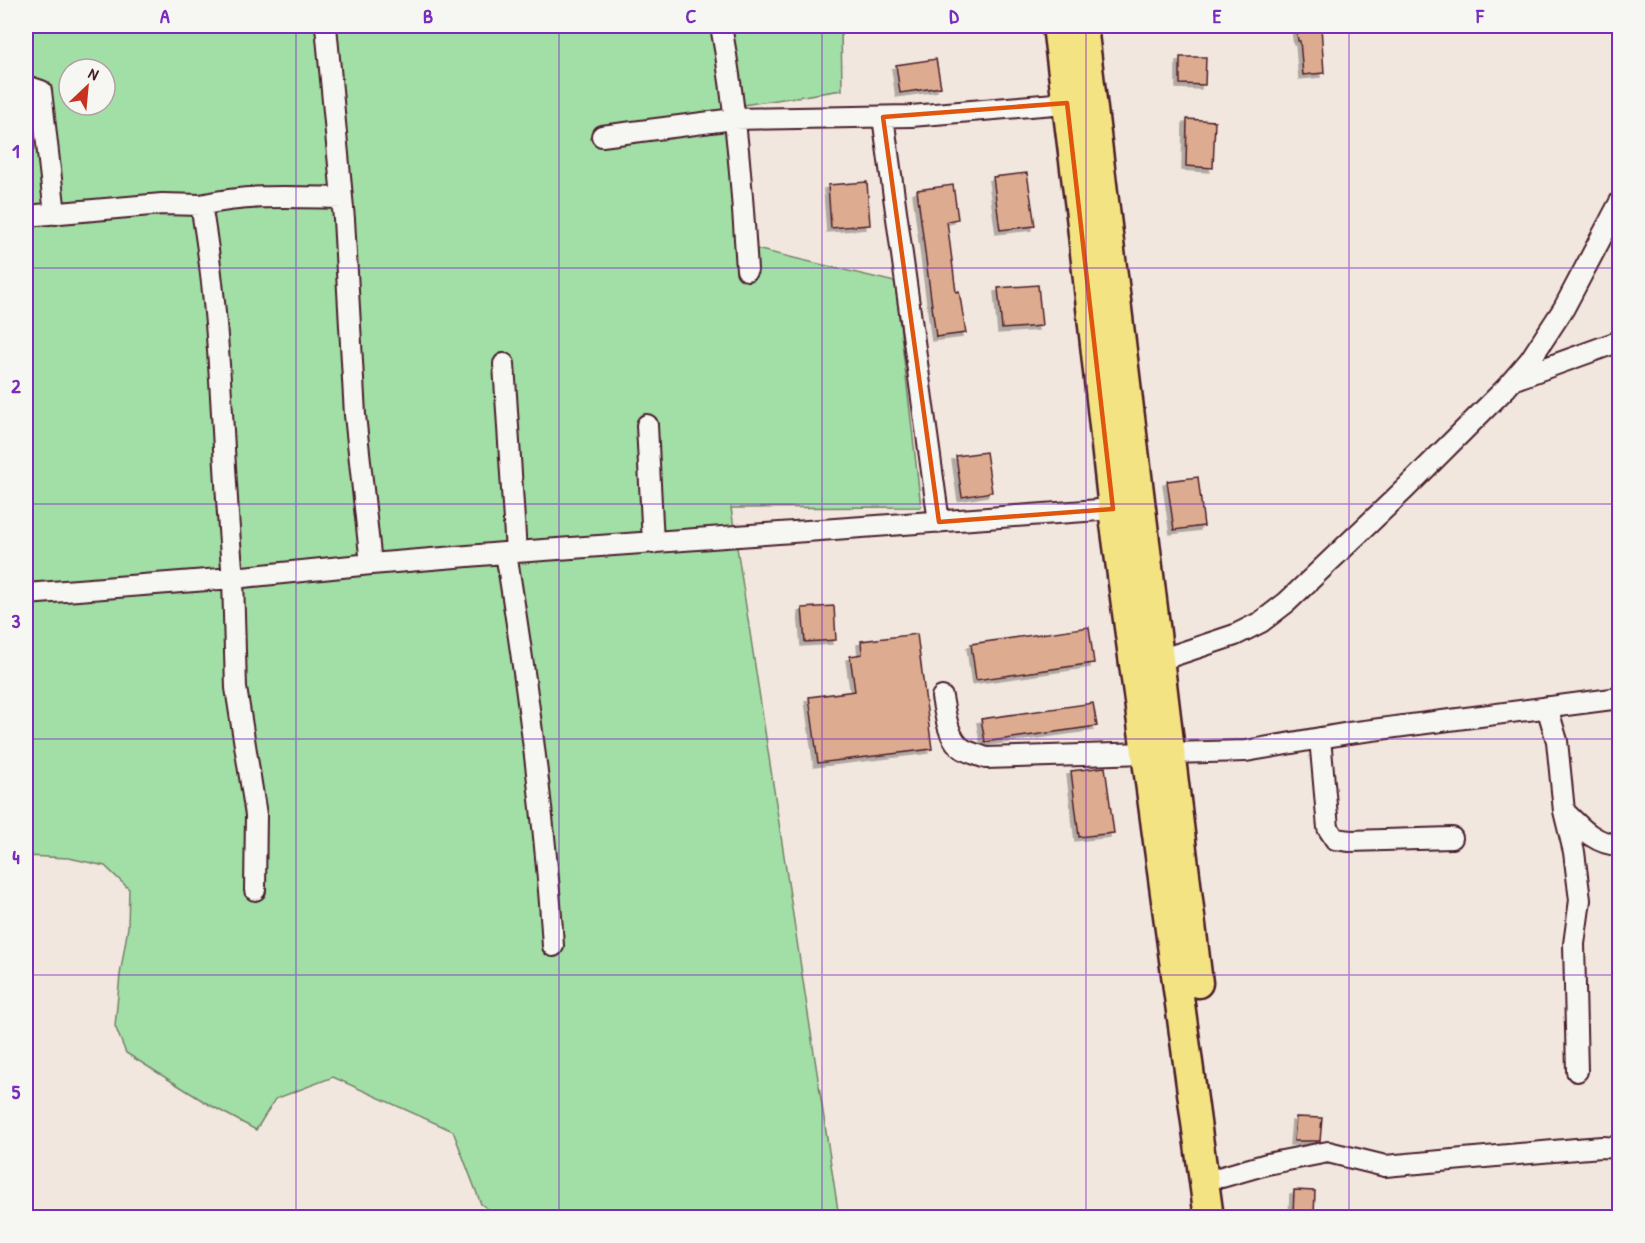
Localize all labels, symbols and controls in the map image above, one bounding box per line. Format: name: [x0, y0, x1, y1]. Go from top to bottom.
text: A: [160, 2, 170, 29]
text: B: [423, 2, 433, 29]
text: C: [686, 2, 697, 29]
text: D: [949, 2, 959, 29]
text: E: [1213, 2, 1222, 29]
text: F: [1475, 2, 1485, 29]
north arrow: [57, 57, 117, 117]
text: N: [85, 62, 103, 85]
text: 1: [12, 137, 20, 164]
text: 2: [11, 372, 21, 399]
text: 3: [12, 607, 21, 634]
text: 4: [12, 843, 20, 870]
text: 5: [12, 1078, 21, 1105]

